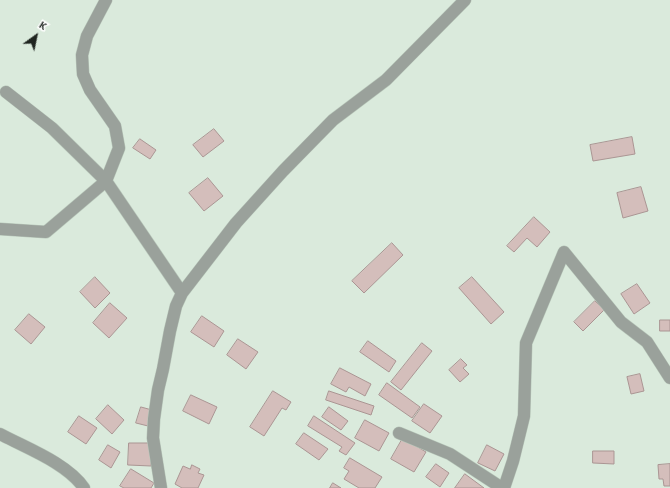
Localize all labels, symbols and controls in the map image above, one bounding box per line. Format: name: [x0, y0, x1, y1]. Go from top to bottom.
north arrow: [16, 16, 56, 56]
text: K: [37, 19, 49, 32]

